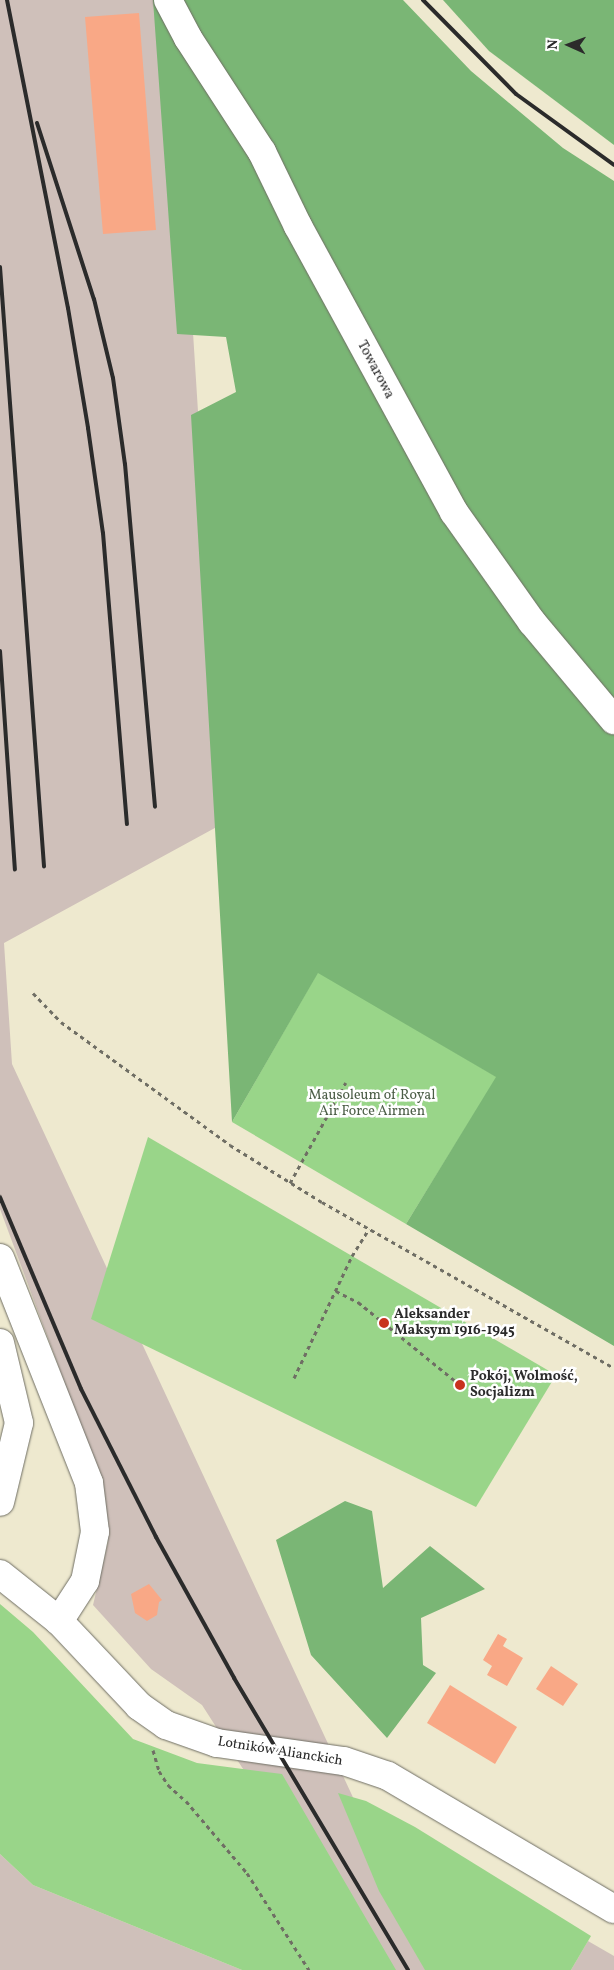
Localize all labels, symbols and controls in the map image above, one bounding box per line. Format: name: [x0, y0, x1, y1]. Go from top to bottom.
north arrow: [544, 20, 594, 70]
text: N: [544, 39, 563, 50]
street label: Towarowa: [353, 338, 397, 402]
park label: Mausoleum of Royal Air Force Airmen: [309, 1088, 435, 1120]
place label: Aleksander Maksym 1916-1945: [394, 1307, 515, 1340]
marker: Aleksander Maksym 1916-1945: [378, 1317, 390, 1329]
place label: Pokój, Wolmość, Socjalizm: [470, 1369, 578, 1401]
marker: Pokój, Wolmość, Socjalizm: [454, 1379, 466, 1391]
street label: Lotników Alianckich: [216, 1734, 344, 1770]

